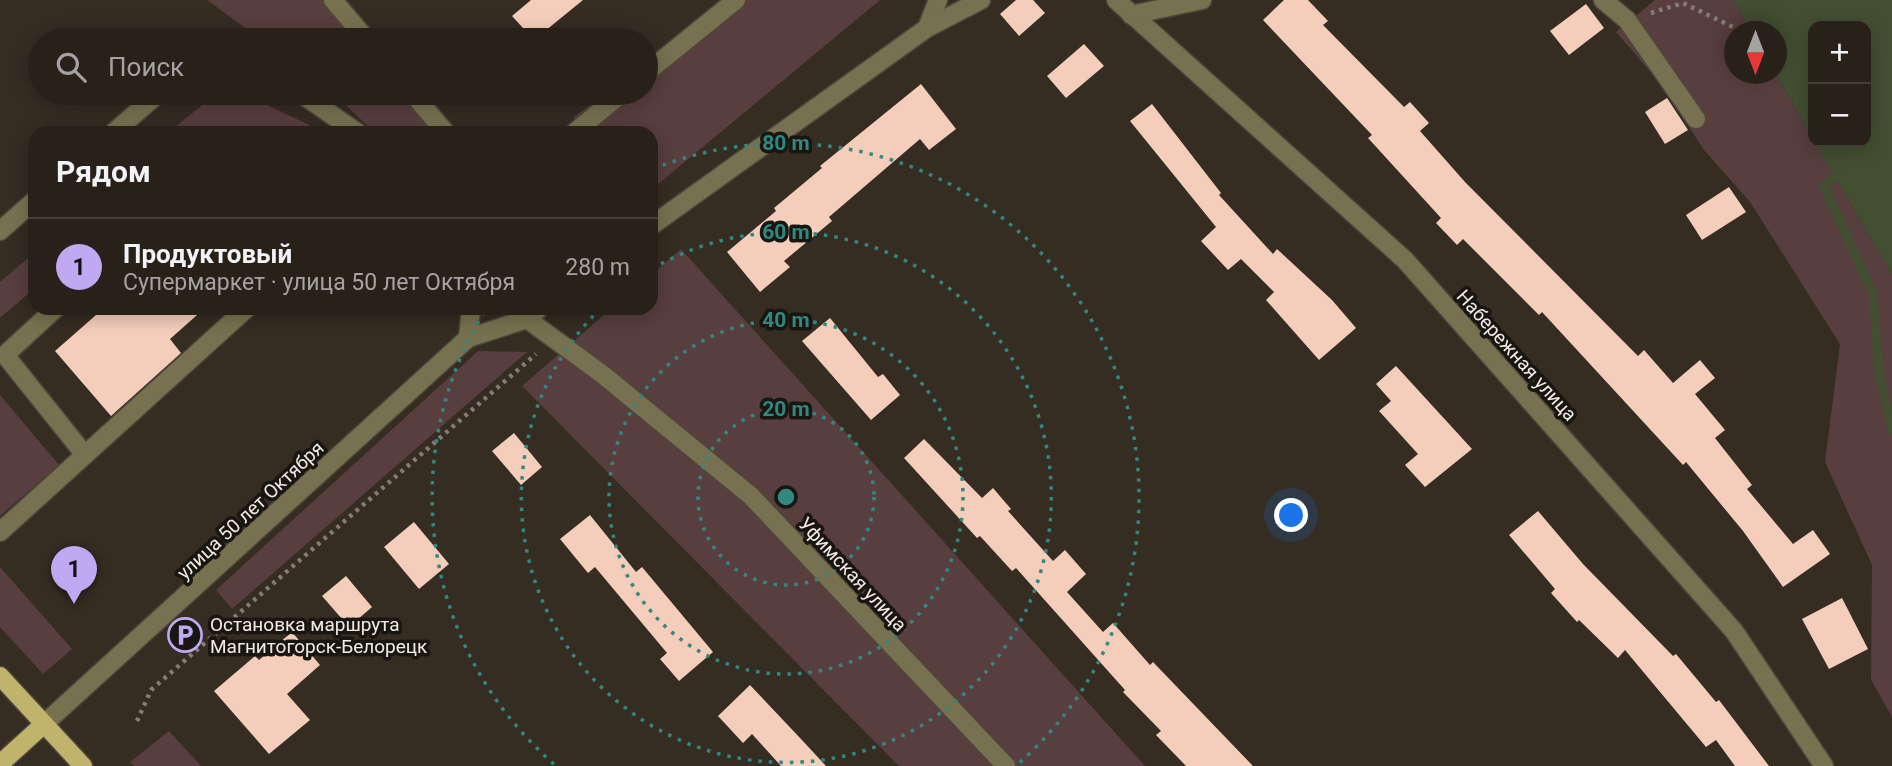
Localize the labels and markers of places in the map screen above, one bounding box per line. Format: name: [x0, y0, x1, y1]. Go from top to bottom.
centre of rings: [774, 485, 798, 509]
pin: 1: [51, 546, 97, 604]
place label: Остановка маршрута Магнитогорск-Белорецк: [210, 613, 428, 658]
parking icon: Остановка маршрута Магнитогорск-Белорецк: [166, 616, 204, 654]

